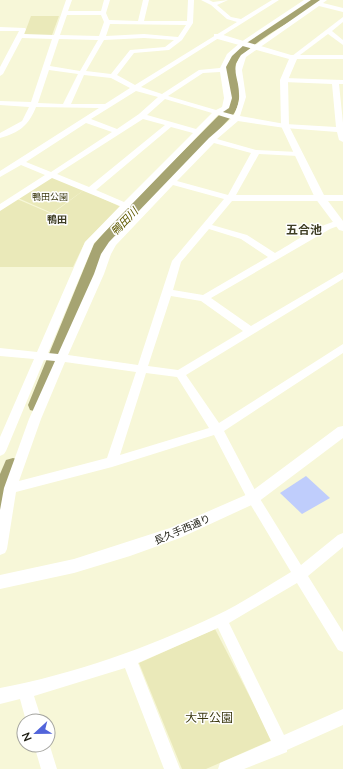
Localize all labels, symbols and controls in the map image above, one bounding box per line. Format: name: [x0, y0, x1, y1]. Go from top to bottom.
park label: 鴨田公園: [32, 191, 68, 202]
water label: 鴨田川: [108, 204, 141, 237]
district label: 鴨田: [47, 213, 67, 225]
district label: 五合池: [286, 222, 322, 237]
street label: 長久手西通り: [152, 512, 212, 546]
park label: 大平公園: [185, 710, 233, 725]
north arrow: [16, 713, 56, 753]
text: N: [19, 731, 34, 743]

